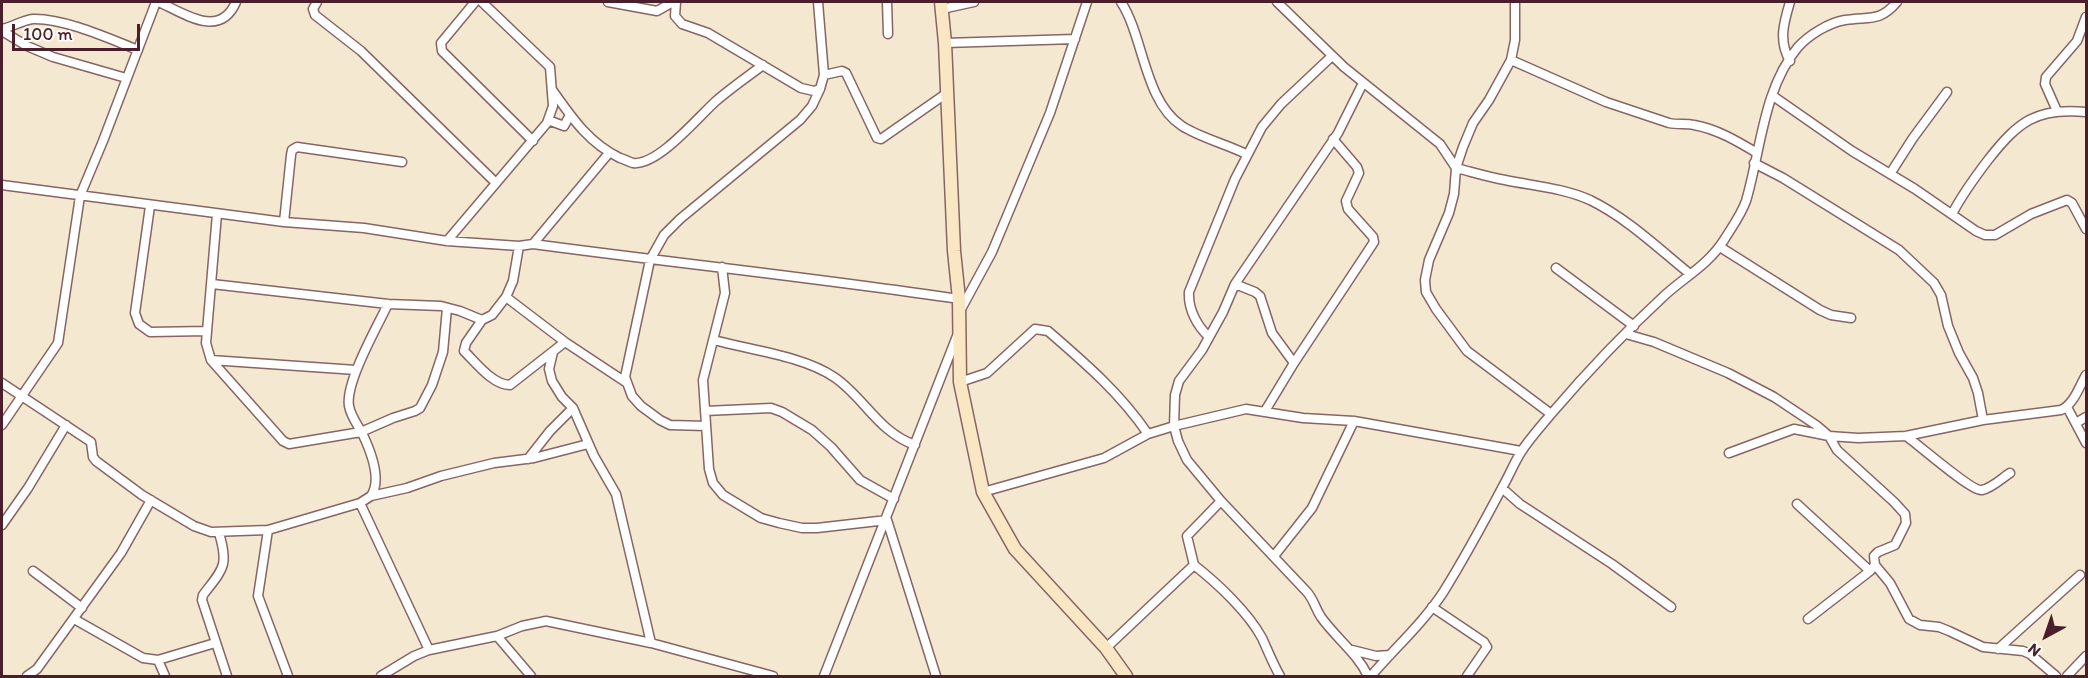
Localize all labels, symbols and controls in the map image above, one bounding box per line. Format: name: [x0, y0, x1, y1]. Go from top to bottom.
scale bar: [15, 12, 142, 50]
text: 100 m: [23, 23, 73, 45]
north arrow: [2016, 606, 2076, 666]
text: N: [2024, 639, 2044, 661]

